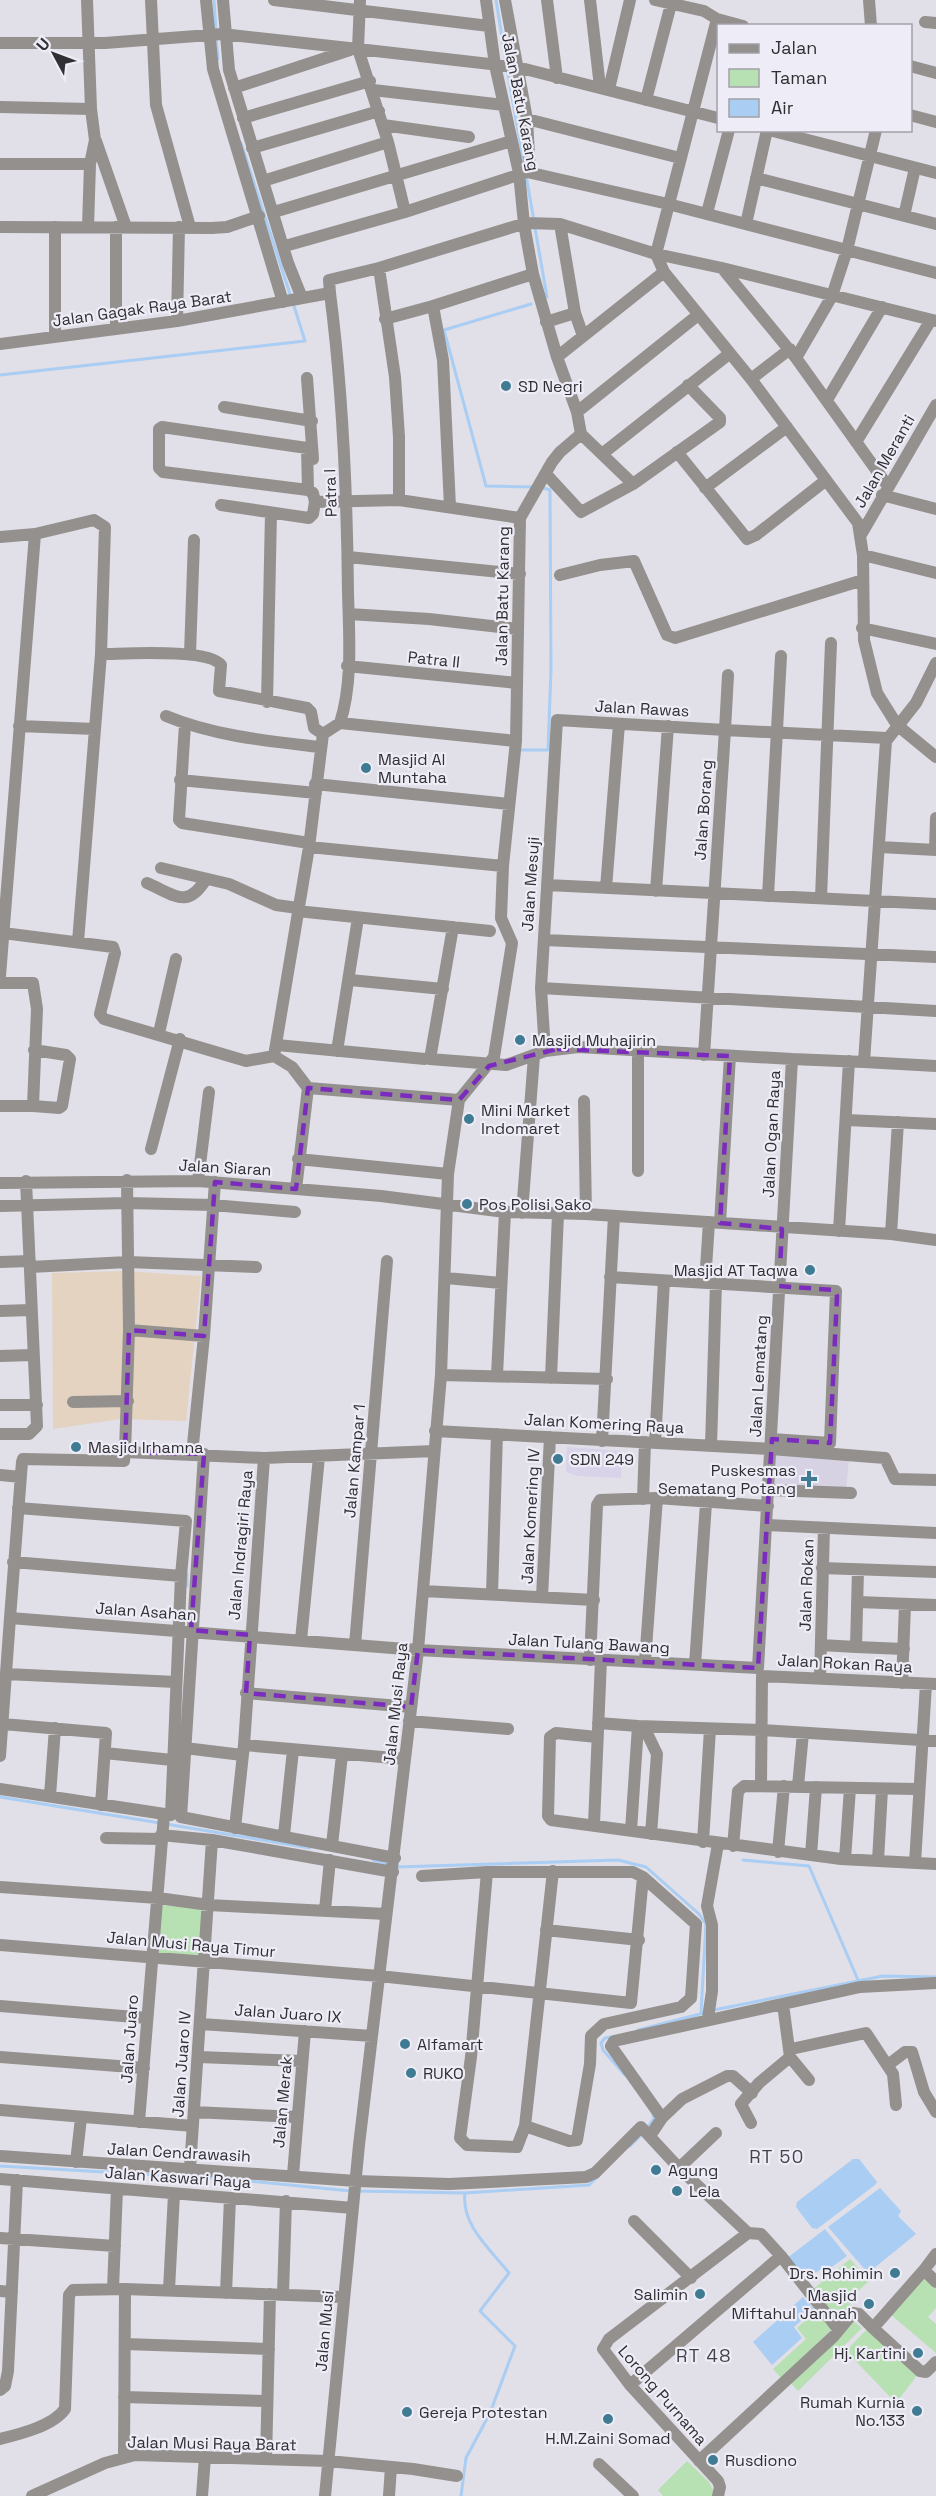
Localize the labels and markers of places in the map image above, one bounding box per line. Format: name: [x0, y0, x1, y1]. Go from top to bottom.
place label: SD Negri: [518, 376, 583, 397]
marker: SD Negri: [499, 379, 513, 393]
place label: Masjid Al Muntaha: [378, 749, 447, 788]
marker: Masjid Al Muntaha: [359, 761, 373, 775]
place label: Masjid Muhajirin: [532, 1030, 656, 1051]
marker: Masjid Muhajirin: [513, 1033, 527, 1047]
place label: Mini Market Indomaret: [481, 1100, 570, 1139]
marker: Mini Market Indomaret: [462, 1112, 476, 1126]
place label: Pos Polisi Sako: [479, 1194, 591, 1215]
marker: Pos Polisi Sako: [460, 1197, 474, 1211]
place label: Masjid AT Taqwa: [674, 1260, 798, 1281]
marker: Masjid AT Taqwa: [803, 1263, 817, 1277]
place label: Masjid Irhamna: [88, 1437, 203, 1458]
marker: Masjid Irhamna: [69, 1440, 83, 1454]
place label: SDN 249: [570, 1449, 634, 1470]
marker: SDN 249: [551, 1452, 565, 1466]
place label: Puskesmas Sematang Potang: [658, 1460, 796, 1499]
marker: Puskesmas Sematang Potang: [800, 1470, 818, 1488]
place label: Alfamart: [417, 2034, 483, 2055]
marker: Alfamart: [398, 2037, 412, 2051]
place label: RUKO: [423, 2063, 464, 2084]
marker: RUKO: [404, 2066, 418, 2080]
place label: Agung: [668, 2160, 718, 2181]
marker: Agung: [649, 2163, 663, 2177]
place label: Lela: [689, 2181, 720, 2202]
marker: Lela: [670, 2184, 684, 2198]
place label: Drs. Rohimin: [789, 2263, 883, 2284]
marker: Drs. Rohimin: [888, 2266, 902, 2280]
place label: Salimin: [634, 2284, 688, 2305]
place label: Masjid Miftahul Jannah: [732, 2285, 857, 2324]
marker: Salimin: [693, 2287, 707, 2301]
marker: Masjid Miftahul Jannah: [862, 2297, 876, 2311]
place label: Hj. Kartini: [834, 2343, 906, 2364]
marker: Hj. Kartini: [911, 2346, 925, 2360]
place label: Rumah Kurnia No.133: [800, 2392, 905, 2431]
place label: Gereja Protestan: [419, 2402, 548, 2423]
marker: Rumah Kurnia No.133: [910, 2404, 924, 2418]
marker: Gereja Protestan: [400, 2405, 414, 2419]
marker: H.M.Zaini Somad: [601, 2412, 615, 2426]
place label: H.M.Zaini Somad: [545, 2428, 671, 2449]
place label: Rusdiono: [725, 2450, 797, 2471]
marker: Rusdiono: [706, 2453, 720, 2467]

